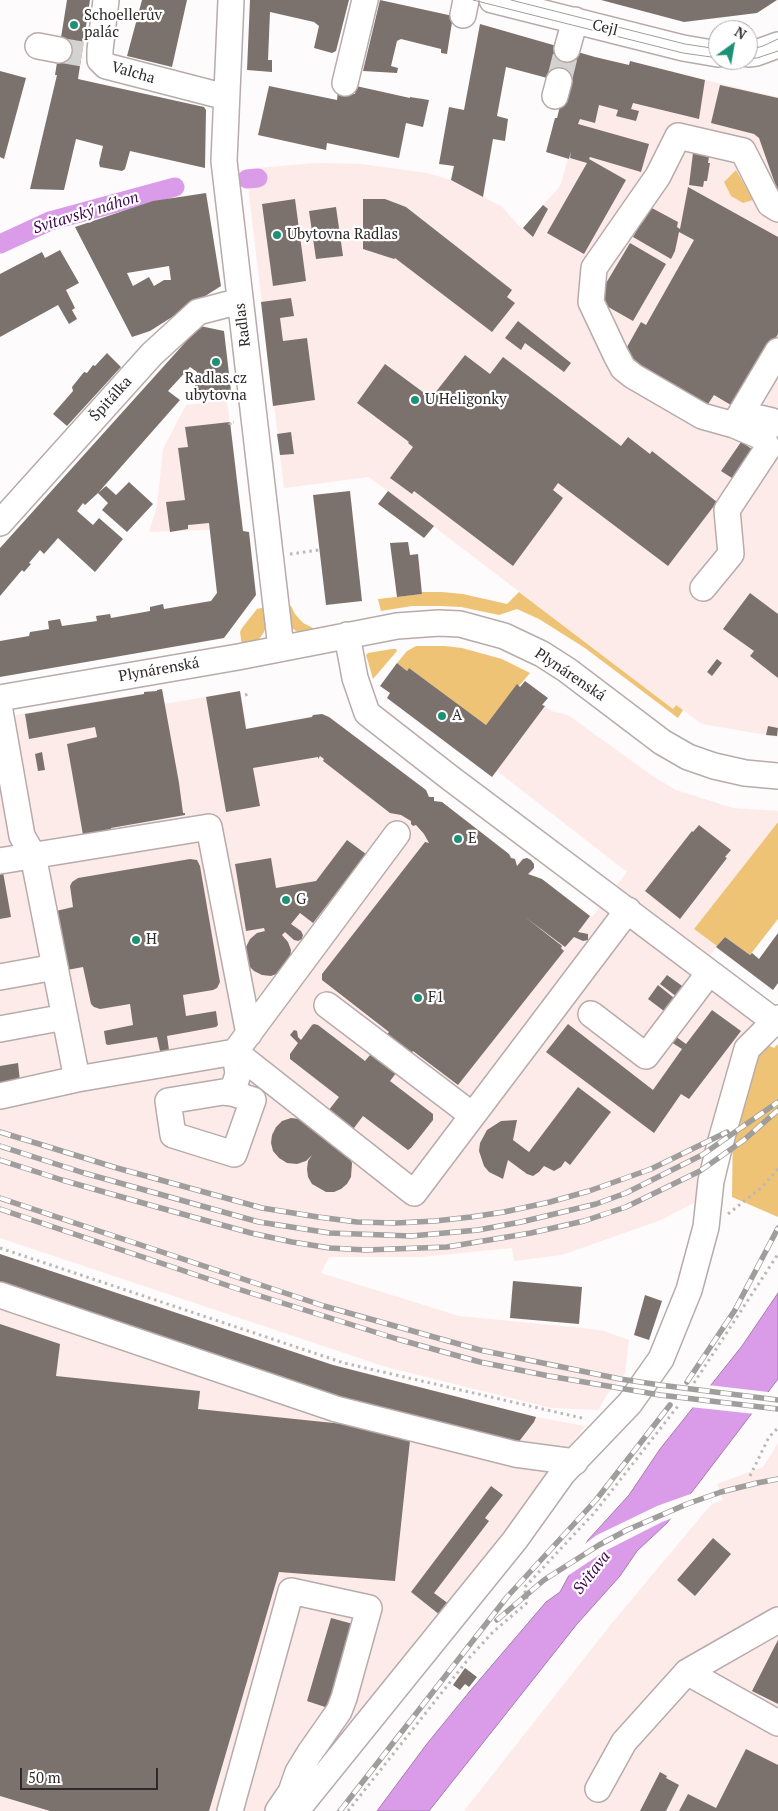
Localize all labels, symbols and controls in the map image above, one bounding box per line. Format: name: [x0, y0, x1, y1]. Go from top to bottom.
place label: Schoellerův palác: [84, 7, 162, 42]
street label: Cejl: [590, 16, 620, 40]
marker: Schoellerův palác: [68, 19, 80, 31]
north arrow: [708, 20, 758, 70]
text: N: [731, 22, 750, 44]
street label: Valcha: [109, 58, 157, 88]
water label: Svitavský náhon: [31, 188, 141, 238]
place label: Ubytovna Radlas: [287, 226, 398, 244]
marker: Ubytovna Radlas: [271, 229, 283, 241]
street label: Radlas: [231, 302, 255, 348]
marker: Radlas.cz ubytovna: [210, 356, 222, 368]
place label: Radlas.cz ubytovna: [185, 370, 247, 405]
street label: Špitálka: [86, 373, 136, 425]
place label: U Heligonky: [425, 391, 507, 409]
marker: U Heligonky: [409, 394, 421, 406]
street label: Plynárenská: [531, 645, 609, 705]
street label: Plynárenská: [117, 654, 201, 686]
place label: A: [452, 707, 462, 725]
marker: A: [436, 710, 448, 722]
place label: E: [468, 830, 477, 848]
marker: E: [452, 833, 464, 845]
place label: G: [296, 891, 306, 909]
marker: G: [280, 894, 292, 906]
place label: H: [146, 931, 157, 949]
marker: H: [130, 934, 142, 946]
place label: F1: [428, 989, 444, 1007]
marker: F1: [412, 992, 424, 1004]
water label: Svitava: [569, 1548, 615, 1598]
scale bar: [22, 1758, 160, 1790]
text: 50 m: [28, 1767, 61, 1787]

